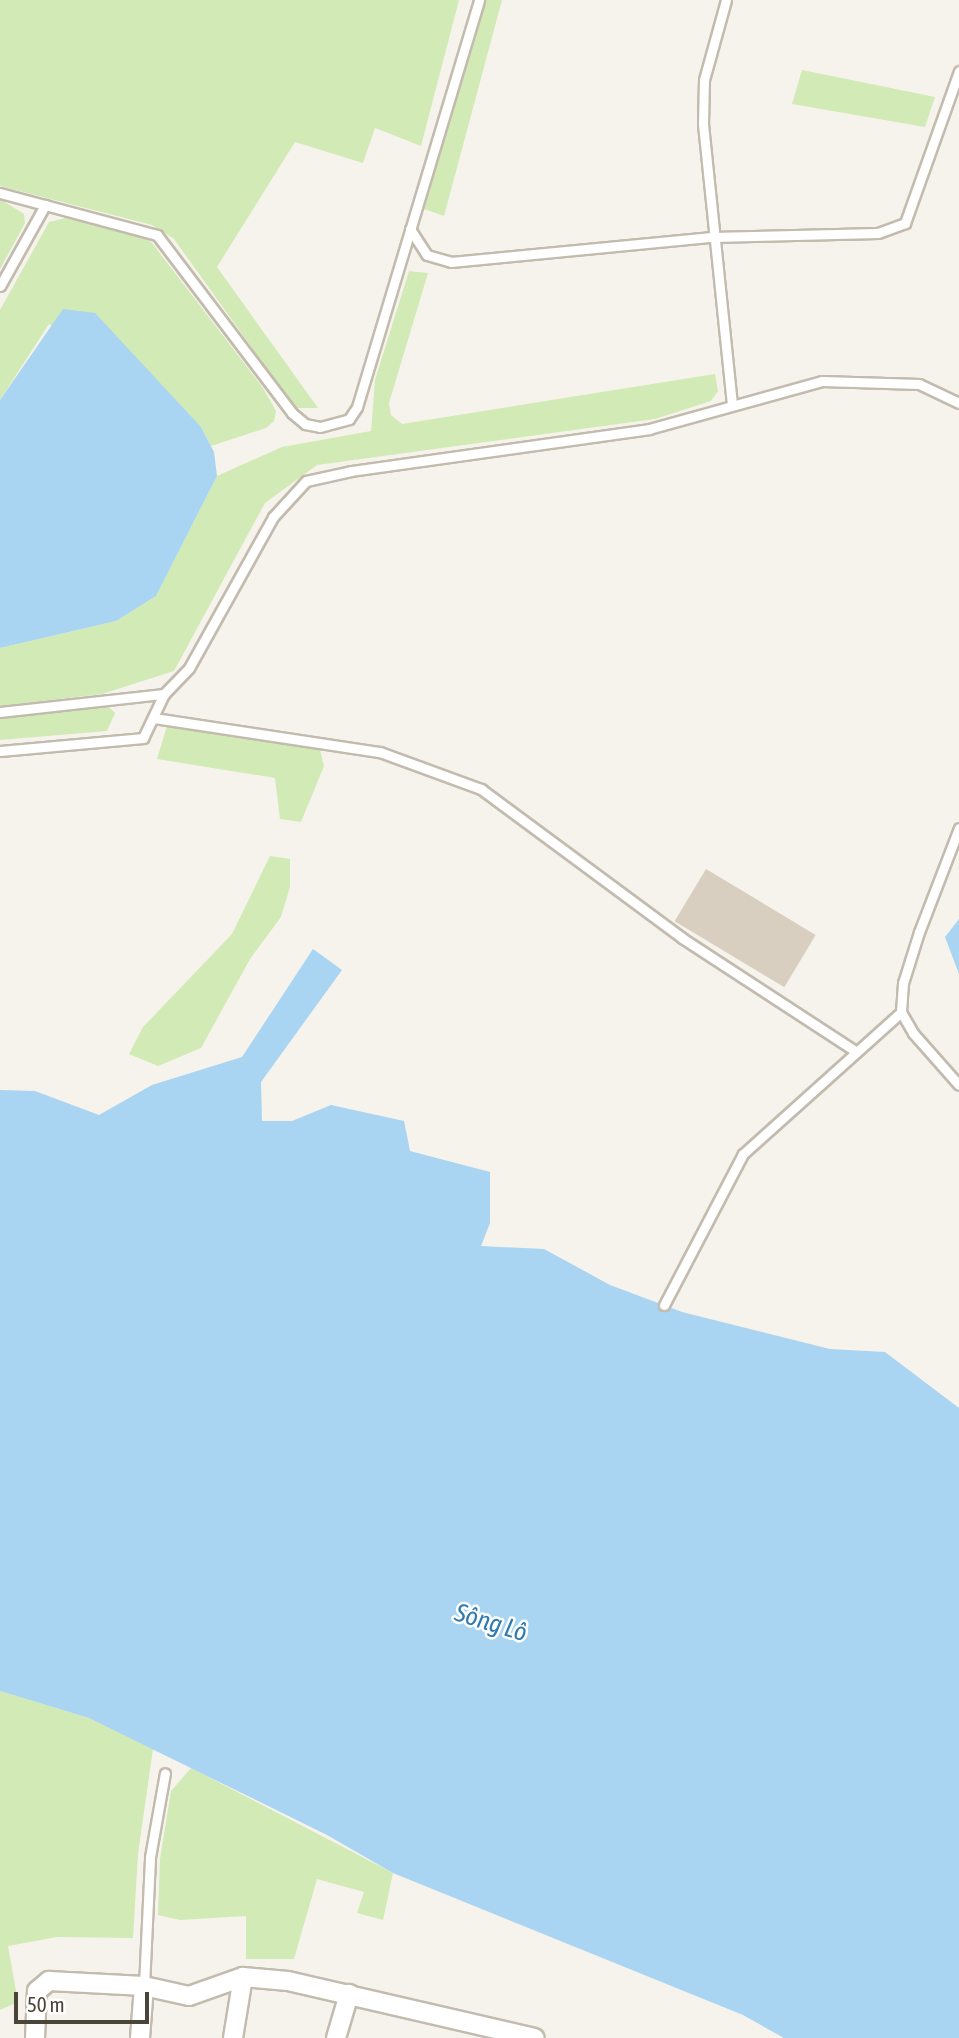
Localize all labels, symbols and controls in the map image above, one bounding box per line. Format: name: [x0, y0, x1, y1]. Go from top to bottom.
water label: Sông Lô: [451, 1597, 531, 1649]
scale bar: [18, 1979, 152, 2023]
text: 50 m: [27, 1992, 65, 2016]

